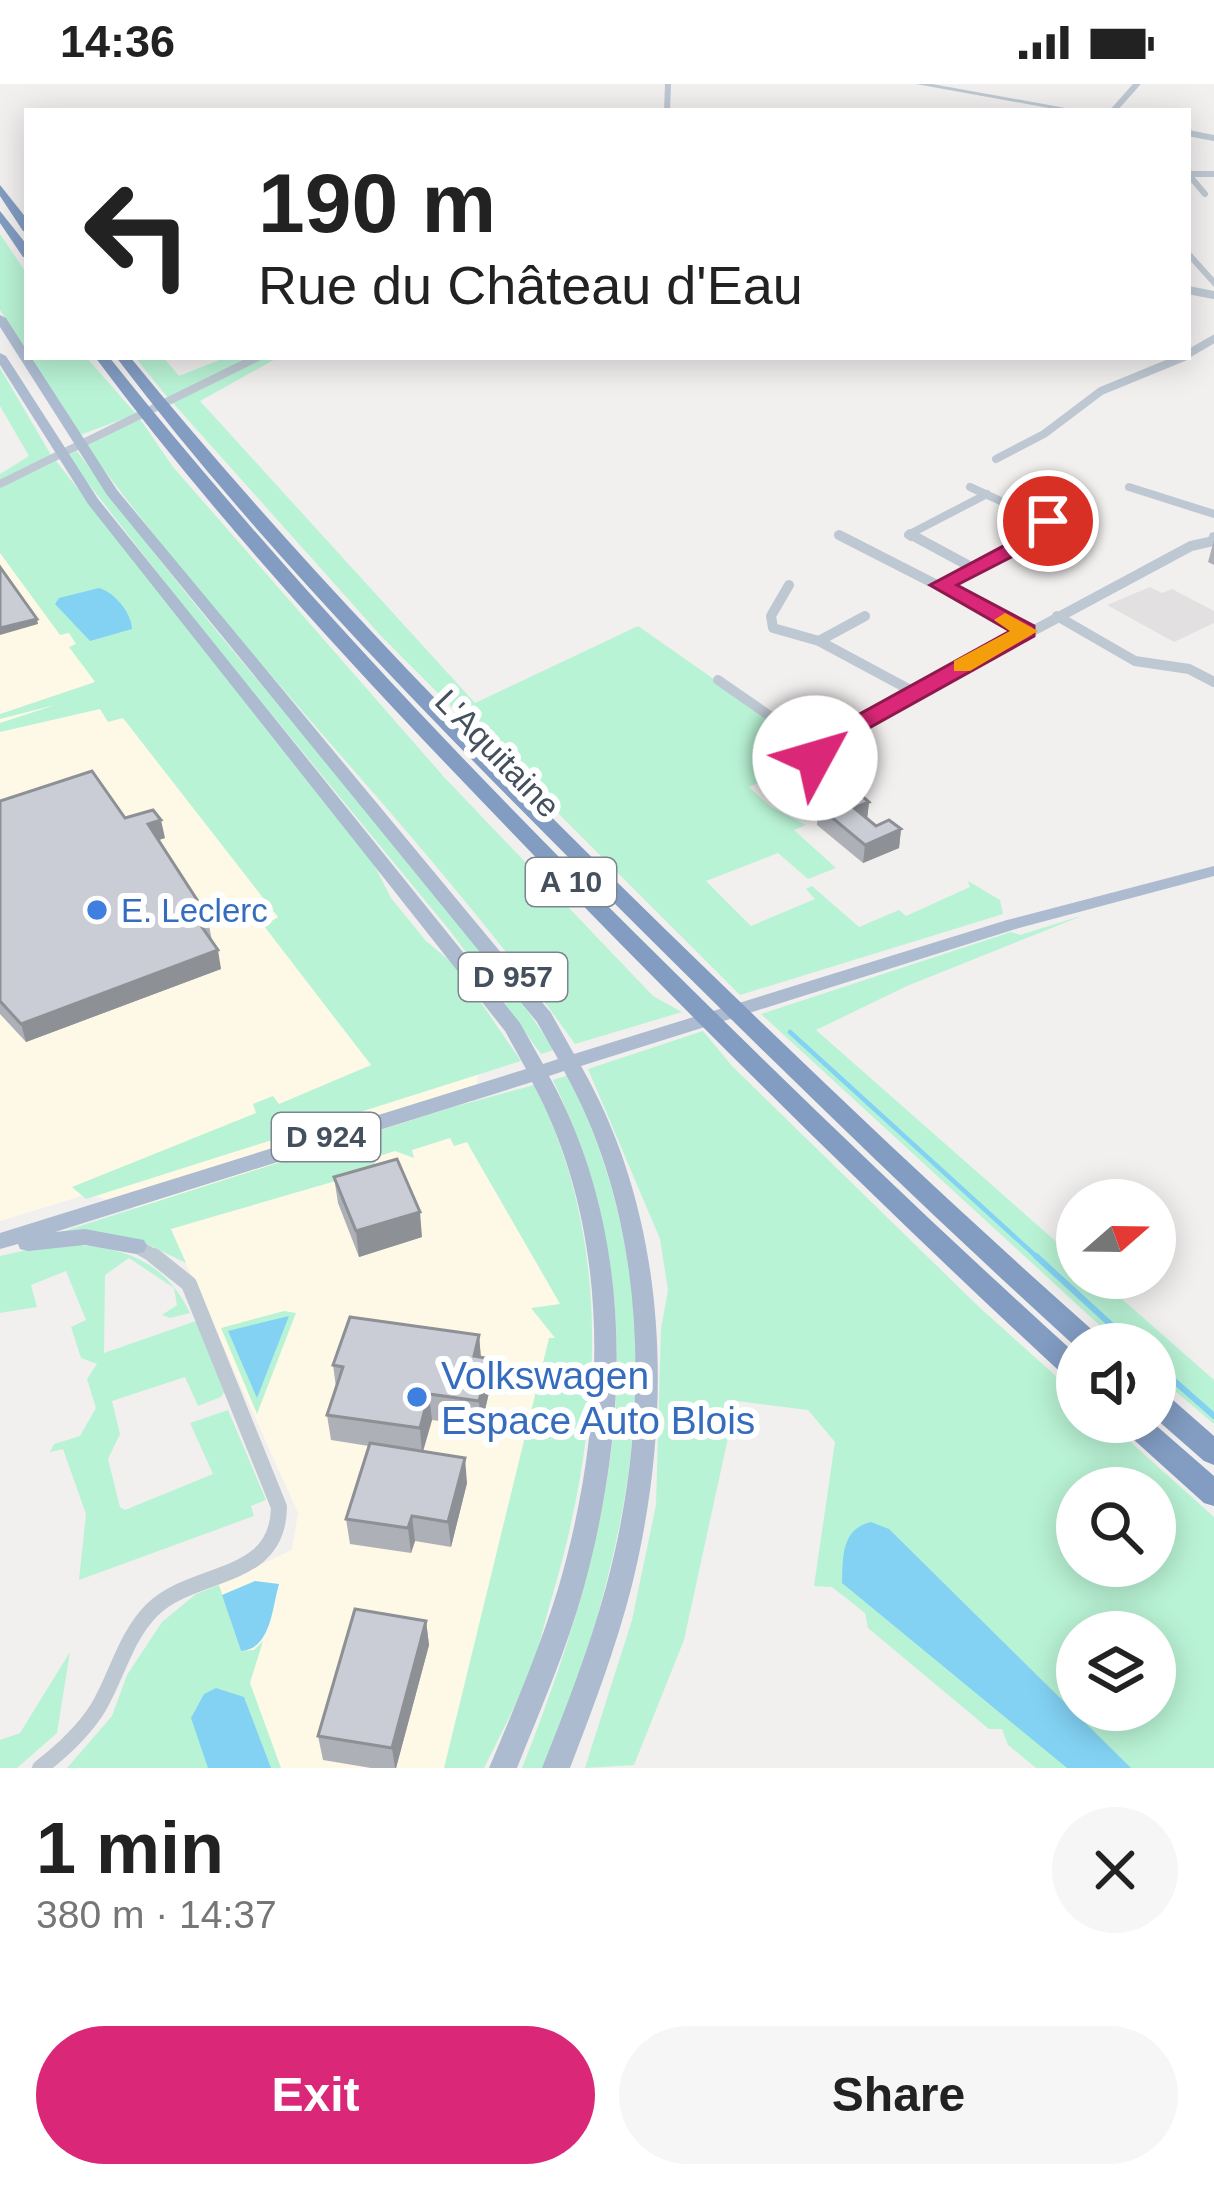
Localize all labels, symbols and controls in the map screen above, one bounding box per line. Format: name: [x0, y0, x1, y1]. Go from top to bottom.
text: 14:36: [60, 16, 175, 67]
icon: left: [60, 156, 216, 312]
text: 190 m: [258, 156, 496, 250]
text: Rue du Château d'Eau: [258, 255, 803, 315]
pin: [997, 470, 1099, 572]
icon: arrive: [1015, 488, 1081, 554]
street label: L'Aquitaine: [428, 682, 567, 825]
position arrow: [752, 695, 878, 821]
road number: A 10: [526, 858, 616, 906]
place label: E. Leclerc: [121, 892, 268, 929]
marker: E. Leclerc: [84, 897, 110, 923]
road number: D 957: [459, 953, 567, 1001]
road number: D 924: [272, 1113, 380, 1161]
north arrow: [1056, 1179, 1176, 1299]
map controls: [1056, 1179, 1176, 1731]
button: sound: [1056, 1323, 1176, 1443]
place label: Volkswagen Espace Auto Blois: [441, 1354, 755, 1442]
marker: Volkswagen Espace Auto Blois: [404, 1384, 430, 1410]
button: search: [1056, 1467, 1176, 1587]
button: layers: [1056, 1611, 1176, 1731]
button: close: [1052, 1807, 1178, 1933]
text: 1 min: [36, 1808, 224, 1888]
text: 380 m · 14:37: [36, 1893, 277, 1936]
button: Exit: [36, 2026, 595, 2164]
button: Share: [619, 2026, 1178, 2164]

